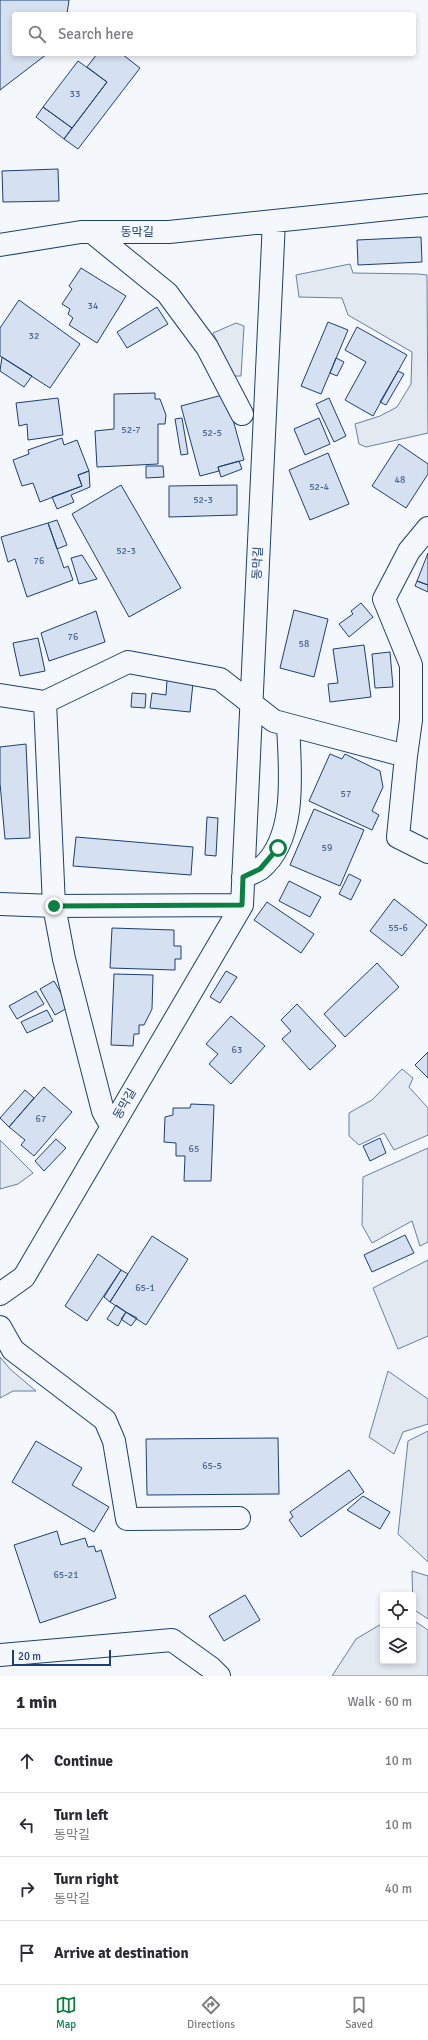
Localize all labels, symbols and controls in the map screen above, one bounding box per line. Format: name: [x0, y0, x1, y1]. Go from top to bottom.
search box: [12, 12, 416, 56]
icon: search: [26, 23, 48, 45]
text: Search here: [58, 25, 134, 43]
house number: 33: [70, 88, 80, 100]
street label: 동막길: [120, 225, 154, 240]
house number: 34: [88, 300, 99, 312]
house number: 32: [29, 330, 39, 342]
house number: 52-7: [121, 424, 141, 436]
house number: 52-5: [202, 427, 222, 439]
house number: 48: [395, 474, 405, 486]
house number: 52-4: [309, 481, 329, 493]
house number: 52-3: [193, 494, 213, 506]
house number: 52-3: [116, 545, 136, 557]
street label: 동막길: [250, 546, 266, 580]
house number: 76: [34, 555, 44, 567]
house number: 76: [68, 631, 78, 643]
house number: 58: [299, 638, 309, 650]
house number: 57: [341, 788, 351, 800]
route start: [269, 839, 287, 857]
house number: 59: [322, 842, 332, 854]
route end: [45, 897, 63, 915]
house number: 55-6: [388, 922, 408, 934]
house number: 63: [232, 1044, 242, 1056]
street label: 동막길: [110, 1086, 140, 1122]
house number: 67: [36, 1113, 46, 1125]
house number: 65: [189, 1143, 199, 1155]
house number: 65-1: [135, 1282, 155, 1294]
house number: 65-5: [202, 1460, 222, 1472]
house number: 65-21: [53, 1569, 79, 1581]
map controls: [380, 1592, 416, 1664]
button: locate: [380, 1592, 416, 1628]
button: layers: [380, 1628, 416, 1664]
scale bar: [12, 1648, 111, 1667]
text: 20 m: [18, 1650, 41, 1663]
text: 1 min: [16, 1692, 57, 1713]
text: Walk · 60 m: [348, 1694, 412, 1710]
icon: ahead: [16, 1750, 38, 1772]
text: Continue: [54, 1752, 113, 1770]
text: 10 m: [385, 1753, 412, 1769]
text: Turn left: [54, 1806, 108, 1824]
icon: left: [16, 1814, 38, 1836]
text: 10 m: [385, 1817, 412, 1833]
text: 동막길: [54, 1827, 90, 1843]
text: Turn right: [54, 1870, 119, 1888]
icon: right: [16, 1878, 38, 1900]
text: 40 m: [385, 1881, 412, 1897]
text: 동막길: [54, 1891, 90, 1907]
icon: arrive: [16, 1942, 38, 1964]
text: Arrive at destination: [54, 1944, 189, 1962]
tab: Map: [55, 1994, 77, 2031]
tab: Directions: [187, 1994, 235, 2031]
tab: Saved: [345, 1994, 373, 2031]

